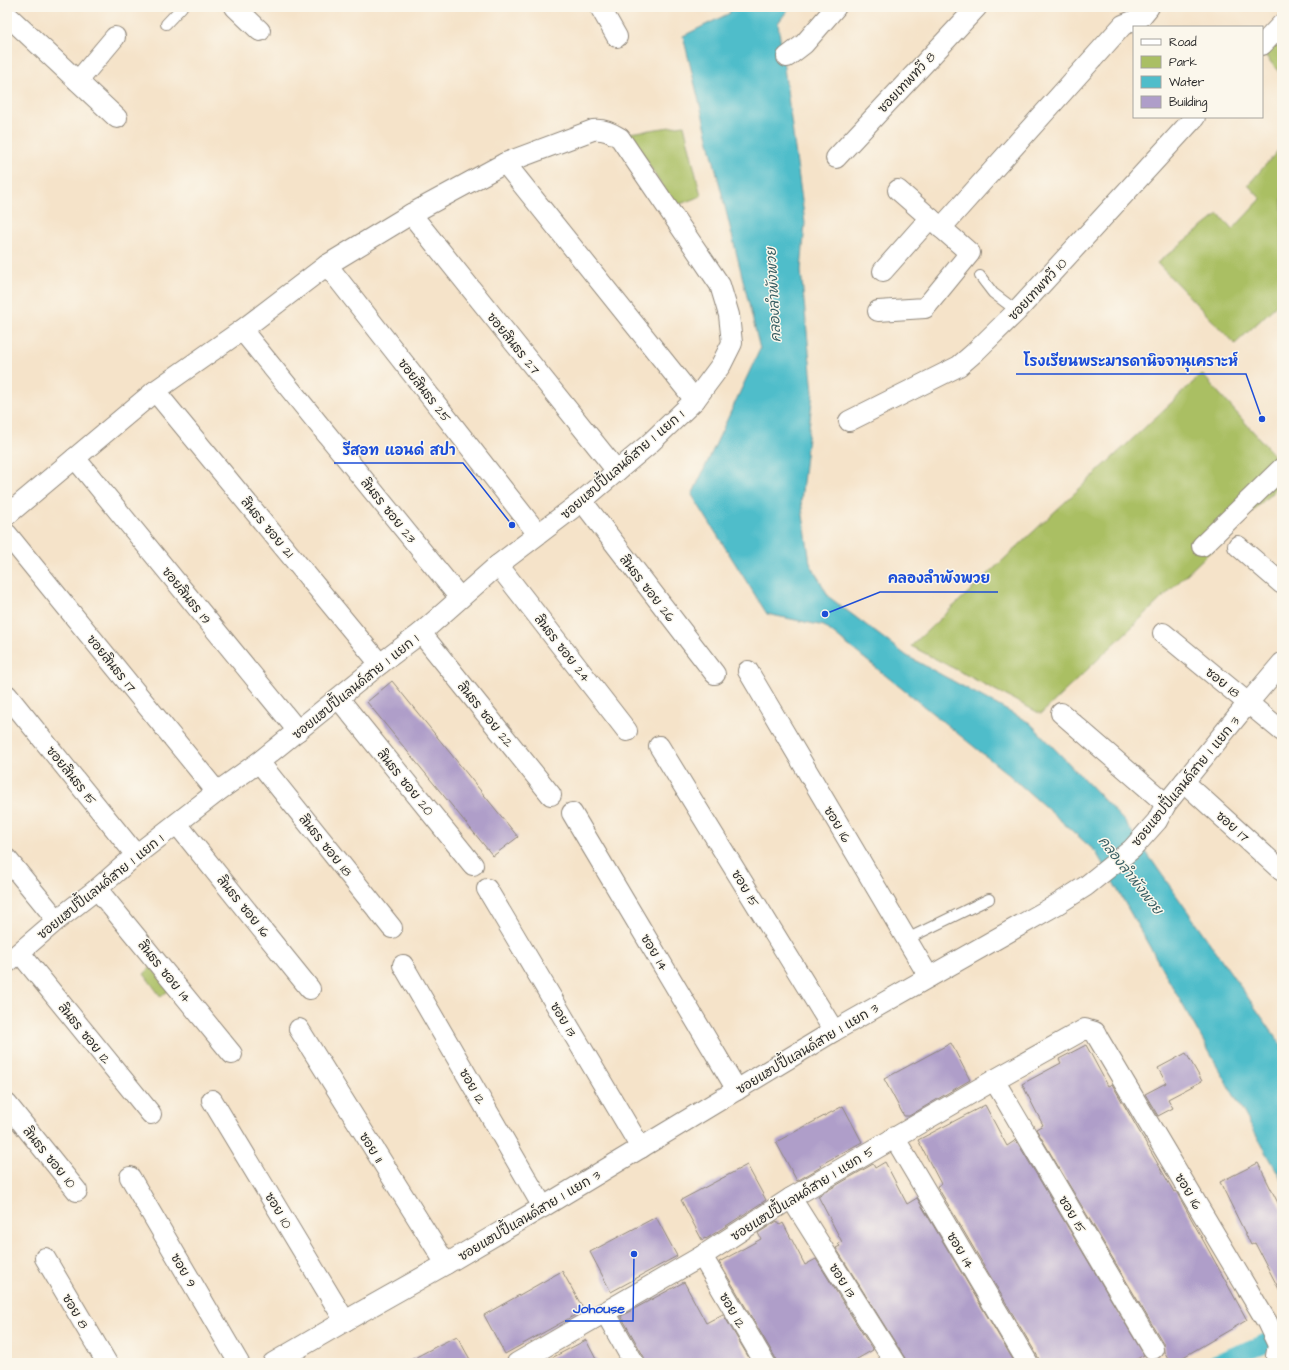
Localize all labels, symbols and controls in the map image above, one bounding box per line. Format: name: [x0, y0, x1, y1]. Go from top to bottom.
legend: [1133, 26, 1263, 118]
text: Road: [1169, 34, 1197, 51]
street label: ซอยเทพทวี 8: [874, 48, 940, 117]
text: Park: [1169, 54, 1197, 71]
text: Water: [1169, 74, 1205, 91]
text: Building: [1169, 94, 1207, 112]
water label: คลองลำพังพวย: [761, 245, 786, 343]
street label: ซอยเทพทวี 10: [1004, 255, 1071, 325]
street label: ซอยสินธร 27: [483, 309, 544, 379]
callout: โรงเรียนพระมารดานิจจานุเคราะห์: [1016, 348, 1246, 374]
text: โรงเรียนพระมารดานิจจานุเคราะห์: [1023, 351, 1238, 372]
street label: ซอยสินธร 25: [394, 355, 455, 426]
street label: ซอยแฮปปี้แลนด์สาย 1 แยก 1: [554, 403, 689, 523]
callout: รีสอท แอนด่ สปา: [334, 437, 463, 463]
text: รีสอท แอนด่ สปา: [342, 440, 456, 461]
street label: สินธร ซอย 23: [356, 474, 420, 547]
street label: สินธร ซอย 21: [237, 494, 298, 562]
street label: สินธร ซอย 26: [615, 551, 679, 626]
street label: ซอยสินธร 19: [158, 563, 215, 628]
callout: คลองลำพังพวย: [880, 566, 998, 592]
text: คลองลำพังพวย: [888, 568, 990, 589]
street label: สินธร ซอย 24: [530, 611, 594, 686]
street label: ซอยแฮปปี้แลนด์สาย 1 แยก 1: [286, 627, 423, 744]
street label: ซอยสินธร 17: [82, 631, 140, 696]
street label: ซอย 18: [1201, 663, 1244, 703]
street label: สินธร ซอย 22: [453, 678, 518, 752]
street label: ซอยแฮปปี้แลนด์สาย 1 แยก 3: [1124, 710, 1244, 851]
street label: ซอยสินธร 15: [42, 742, 100, 809]
street label: สินธร ซอย 20: [373, 746, 438, 820]
street label: ซอย 16: [819, 803, 855, 846]
street label: ซอย 17: [1212, 807, 1253, 847]
street label: สินธร ซอย 18: [295, 811, 356, 881]
street label: ซอยแฮปปี้แลนด์สาย 1 แยก 1: [31, 827, 168, 944]
water label: คลองลำพังพวย: [1093, 832, 1168, 921]
street label: ซอย 15: [727, 867, 763, 910]
street label: สินธร ซอย 16: [213, 872, 274, 941]
street label: ซอย 14: [636, 931, 672, 974]
street label: สินธร ซอย 14: [134, 937, 195, 1007]
street label: ซอยแฮปปี้แลนด์สาย 1 แยก 3: [731, 996, 882, 1099]
street label: สินธร ซอย 12: [54, 999, 115, 1068]
street label: ซอย 13: [546, 999, 581, 1041]
street label: ซอย 12: [455, 1065, 490, 1108]
street label: สินธร ซอย 10: [19, 1123, 80, 1192]
street label: ซอย 11: [355, 1129, 388, 1166]
street label: ซอยแฮปปี้แลนด์สาย 1 แยก 5: [725, 1139, 878, 1245]
street label: ซอยแฮปปี้แลนด์สาย 1 แยก 3: [453, 1163, 604, 1266]
street label: ซอย 16: [1170, 1170, 1206, 1213]
street label: ซอย 10: [260, 1189, 296, 1232]
street label: ซอย 15: [1054, 1193, 1090, 1236]
street label: ซอย 14: [942, 1229, 978, 1272]
street label: ซอย 9: [166, 1250, 200, 1291]
street label: ซอย 13: [825, 1260, 860, 1302]
street label: ซอย 12: [715, 1289, 750, 1332]
street label: ซอย 8: [58, 1291, 93, 1333]
callout: Johouse: [565, 1295, 633, 1321]
text: Johouse: [572, 1299, 625, 1319]

